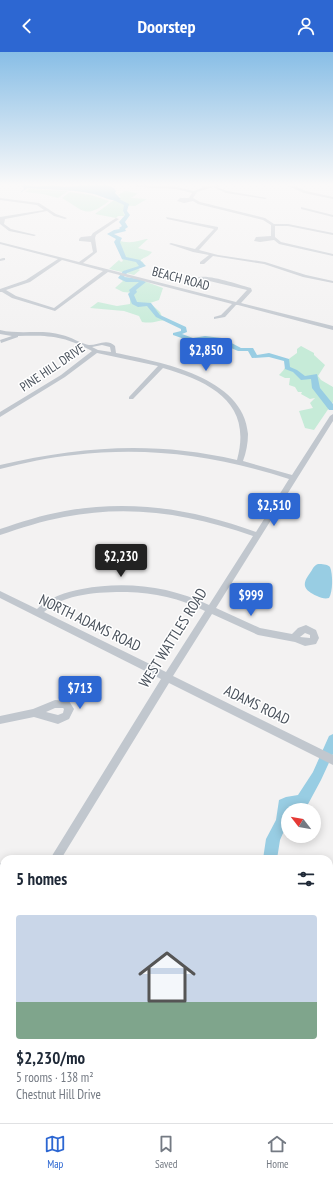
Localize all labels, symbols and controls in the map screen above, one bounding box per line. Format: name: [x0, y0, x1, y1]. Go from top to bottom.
icon: back: [16, 15, 38, 37]
text: Doorstep: [137, 15, 196, 38]
icon: person: [295, 15, 317, 37]
street label: BEACH ROAD: [150, 263, 212, 294]
pin: $2,850: [173, 338, 239, 372]
street label: PINE HILL DRIVE: [16, 339, 88, 395]
text: $2,850: [189, 342, 223, 359]
pin: $2,510: [241, 493, 307, 527]
text: $2,510: [257, 497, 291, 514]
pin: $2,230: [88, 544, 154, 578]
text: $2,230: [104, 548, 138, 565]
pin: $999: [227, 583, 275, 617]
street label: WEST WATTLES ROAD: [134, 584, 211, 691]
text: $999: [239, 587, 263, 604]
street label: NORTH ADAMS ROAD: [36, 590, 144, 655]
pin: $713: [56, 676, 104, 710]
text: $713: [68, 680, 92, 697]
street label: ADAMS ROAD: [221, 681, 293, 729]
north arrow: [281, 803, 321, 843]
map controls: [281, 803, 321, 843]
text: 5 homes: [16, 868, 67, 890]
icon: filters: [295, 868, 317, 890]
icon: home: [131, 941, 203, 1013]
text: $2,230/mo: [16, 1047, 85, 1069]
text: 5 rooms · 138 m²: [16, 1069, 94, 1086]
text: Chestnut Hill Drive: [16, 1086, 101, 1103]
tab: Map: [44, 1133, 66, 1171]
tab: Saved: [155, 1133, 178, 1171]
tab: Home: [266, 1133, 289, 1171]

